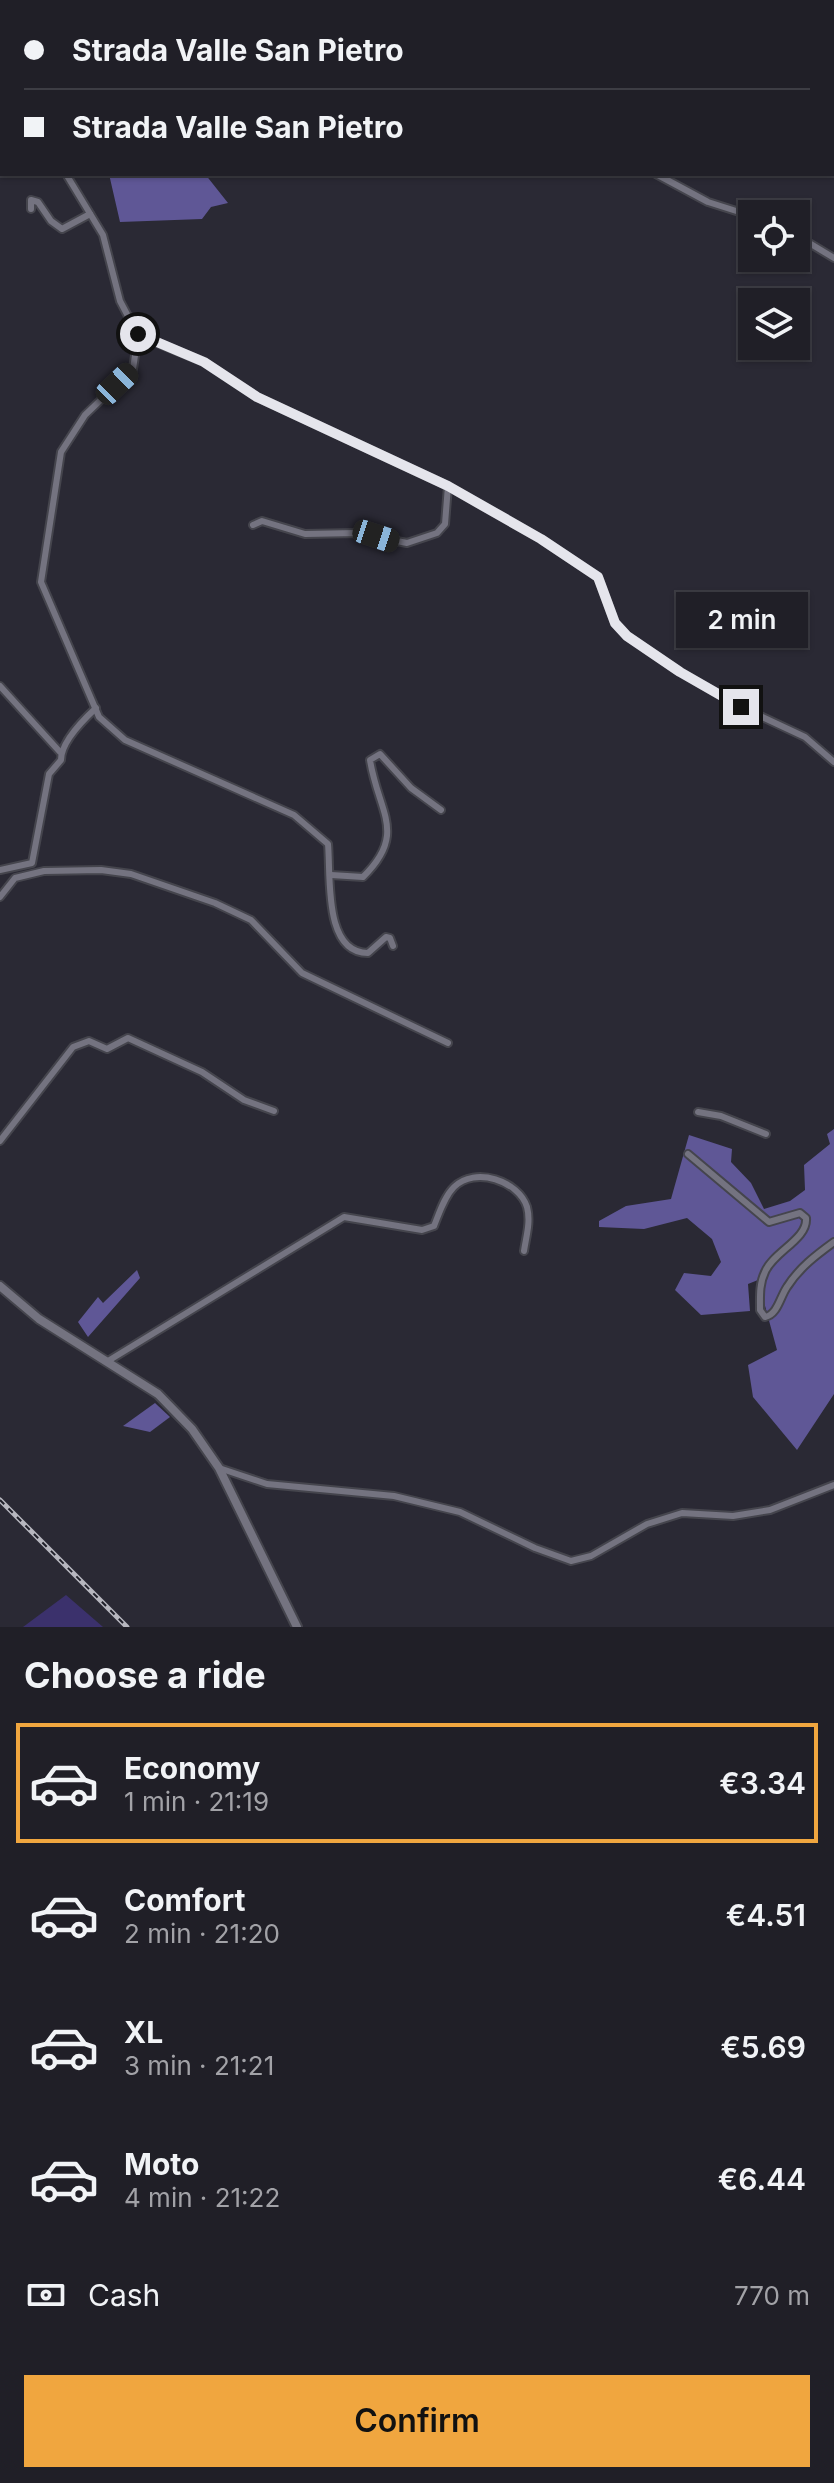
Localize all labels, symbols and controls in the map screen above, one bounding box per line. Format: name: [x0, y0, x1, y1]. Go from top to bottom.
text: Strada Valle San Pietro: [72, 32, 404, 68]
text: Strada Valle San Pietro: [72, 109, 404, 145]
map controls: [738, 200, 810, 360]
button: locate: [738, 200, 810, 272]
button: layers: [738, 288, 810, 360]
route start: [120, 316, 156, 352]
car: [91, 359, 143, 409]
car: [349, 517, 403, 555]
callout: 2 min: [675, 591, 807, 647]
text: 2 min: [708, 604, 776, 635]
route end: [723, 689, 759, 725]
text: Choose a ride: [24, 1653, 266, 1697]
icon: car: [28, 1747, 100, 1819]
text: Economy: [124, 1750, 260, 1786]
text: €3.34: [719, 1765, 806, 1801]
text: 1 min · 21:19: [124, 1786, 269, 1817]
icon: car: [28, 1879, 100, 1951]
text: Comfort: [124, 1882, 245, 1918]
text: €4.51: [726, 1897, 806, 1933]
text: 2 min · 21:20: [124, 1918, 280, 1949]
icon: car: [28, 2011, 100, 2083]
text: XL: [124, 2014, 163, 2050]
text: €5.69: [720, 2029, 806, 2065]
text: 3 min · 21:21: [124, 2050, 274, 2081]
icon: car: [28, 2143, 100, 2215]
text: Moto: [124, 2146, 199, 2182]
text: €6.44: [718, 2161, 806, 2197]
text: 4 min · 21:22: [124, 2182, 280, 2213]
icon: cash: [24, 2273, 68, 2317]
text: Cash: [88, 2277, 160, 2313]
text: 770 m: [734, 2280, 810, 2311]
button: Confirm: [24, 2375, 810, 2467]

